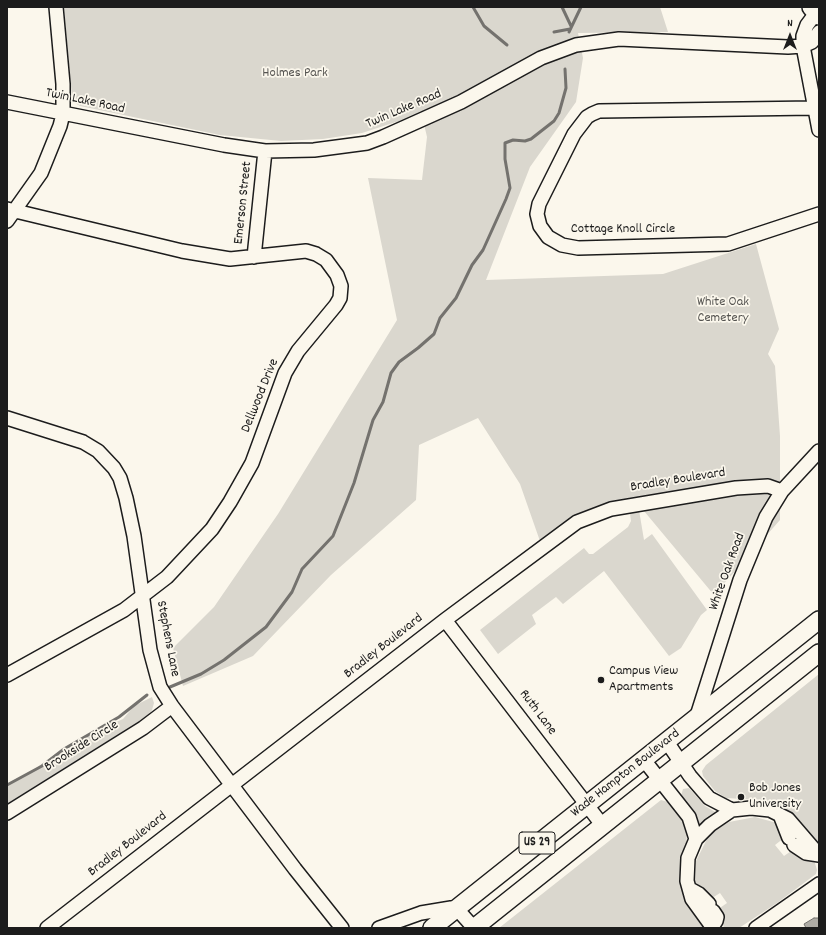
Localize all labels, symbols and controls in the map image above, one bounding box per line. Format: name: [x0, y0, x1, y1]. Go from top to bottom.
north arrow: [770, 16, 810, 56]
text: N: [787, 16, 793, 32]
park label: Holmes Park: [262, 66, 328, 82]
street label: Twin Lake Road: [44, 85, 126, 119]
street label: Twin Lake Road: [364, 87, 444, 133]
street label: Emerson Street: [231, 161, 257, 245]
street label: Cottage Knoll Circle: [571, 222, 675, 238]
park label: White Oak Cemetery: [697, 295, 749, 328]
street label: Dellwood Drive: [239, 357, 283, 435]
street label: Bradley Boulevard: [629, 465, 727, 497]
street label: White Oak Road: [706, 531, 750, 613]
street label: Stephens Lane: [151, 600, 183, 678]
street label: Bradley Boulevard: [341, 611, 427, 683]
place label: Campus View Apartments: [609, 664, 678, 696]
marker: Campus View Apartments: [596, 675, 606, 685]
street label: Ruth Lane: [514, 687, 560, 739]
street label: Brookside Circle: [42, 718, 122, 776]
street label: Wade Hampton Boulevard: [568, 726, 684, 822]
place label: Bob Jones University: [749, 781, 801, 814]
marker: Bob Jones University: [736, 792, 746, 802]
street label: Bradley Boulevard: [85, 809, 171, 881]
road number: US 29: [519, 832, 555, 854]

